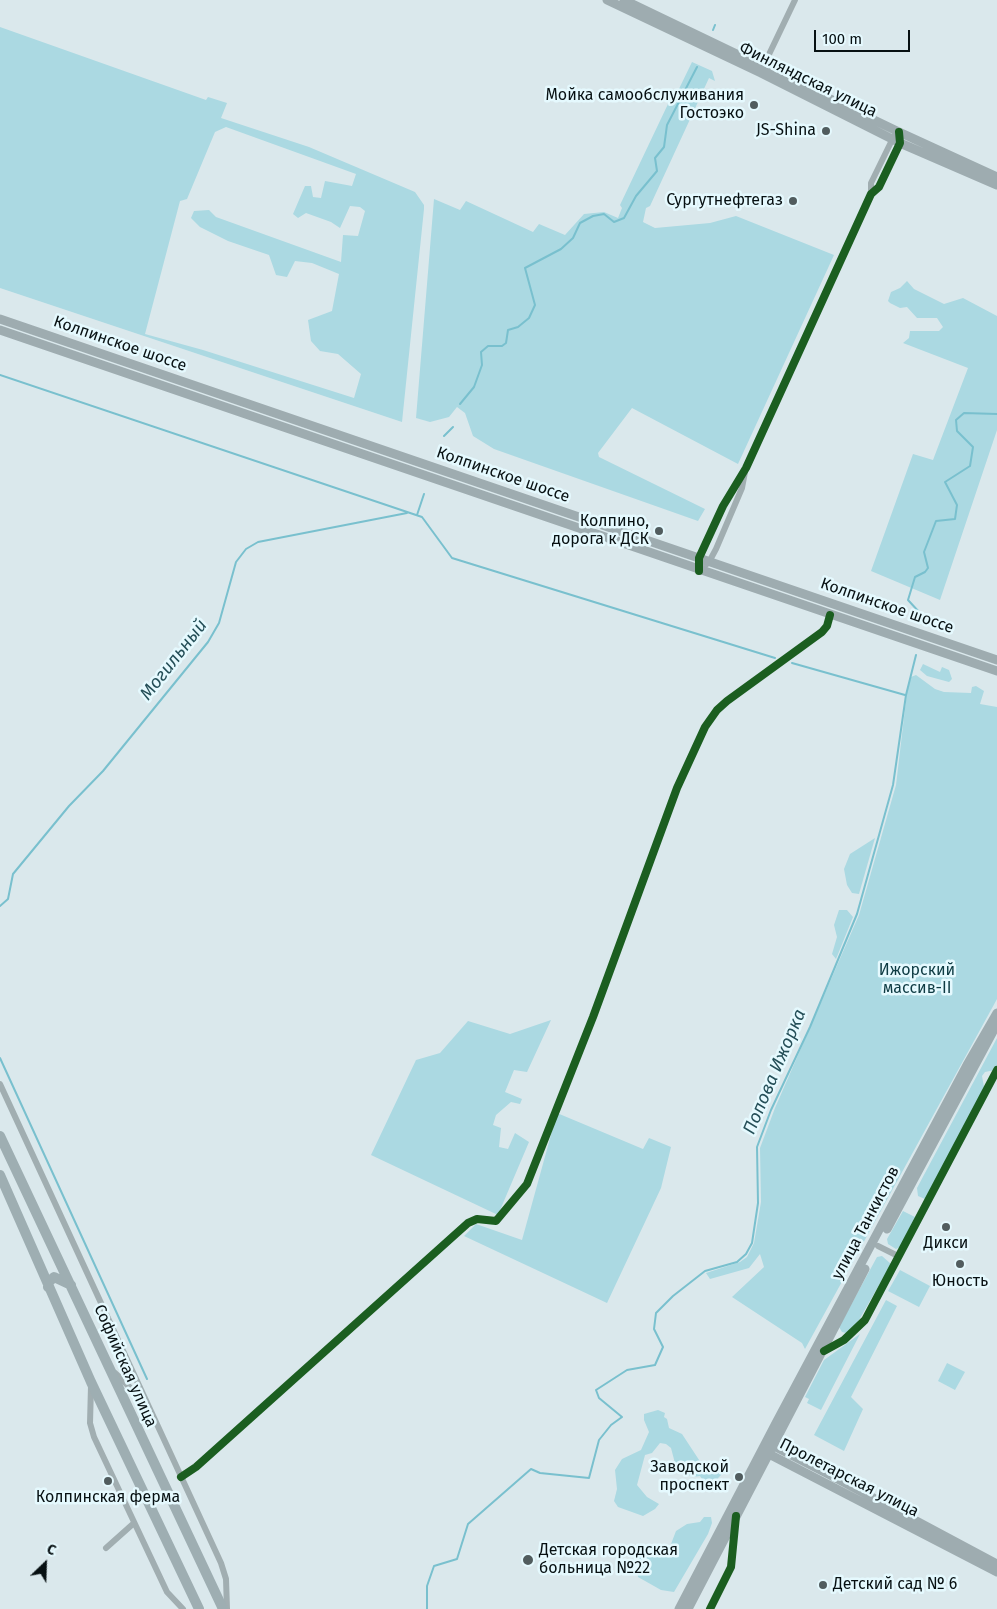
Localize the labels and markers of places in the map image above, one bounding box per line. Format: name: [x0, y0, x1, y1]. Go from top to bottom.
place label: Мойка самообслуживания Гостоэко: [545, 86, 744, 124]
marker: Мойка самообслуживания Гостоэко: [748, 99, 760, 111]
place label: JS-Shina: [756, 121, 816, 141]
marker: JS-Shina: [820, 125, 832, 137]
place label: Сургутнефтегаз: [666, 191, 783, 211]
marker: Сургутнефтегаз: [787, 195, 799, 207]
place label: Колпино, дорога к ДСК: [552, 512, 649, 550]
marker: Колпино, дорога к ДСК: [653, 525, 665, 537]
marker: Дикси: [940, 1221, 952, 1233]
place label: Дикси: [924, 1234, 968, 1254]
marker: Юность: [954, 1258, 966, 1270]
place label: Юность: [932, 1272, 988, 1292]
place label: Заводской проспект: [650, 1458, 729, 1496]
marker: Заводской проспект: [733, 1471, 745, 1483]
marker: Колпинская ферма: [102, 1475, 114, 1487]
place label: Колпинская ферма: [36, 1488, 180, 1508]
place label: Детская городская больница №22: [539, 1541, 678, 1579]
marker: Детская городская больница №22: [521, 1553, 535, 1567]
place label: Детский сад № 6: [833, 1575, 957, 1595]
marker: Детский сад № 6: [817, 1579, 829, 1591]

